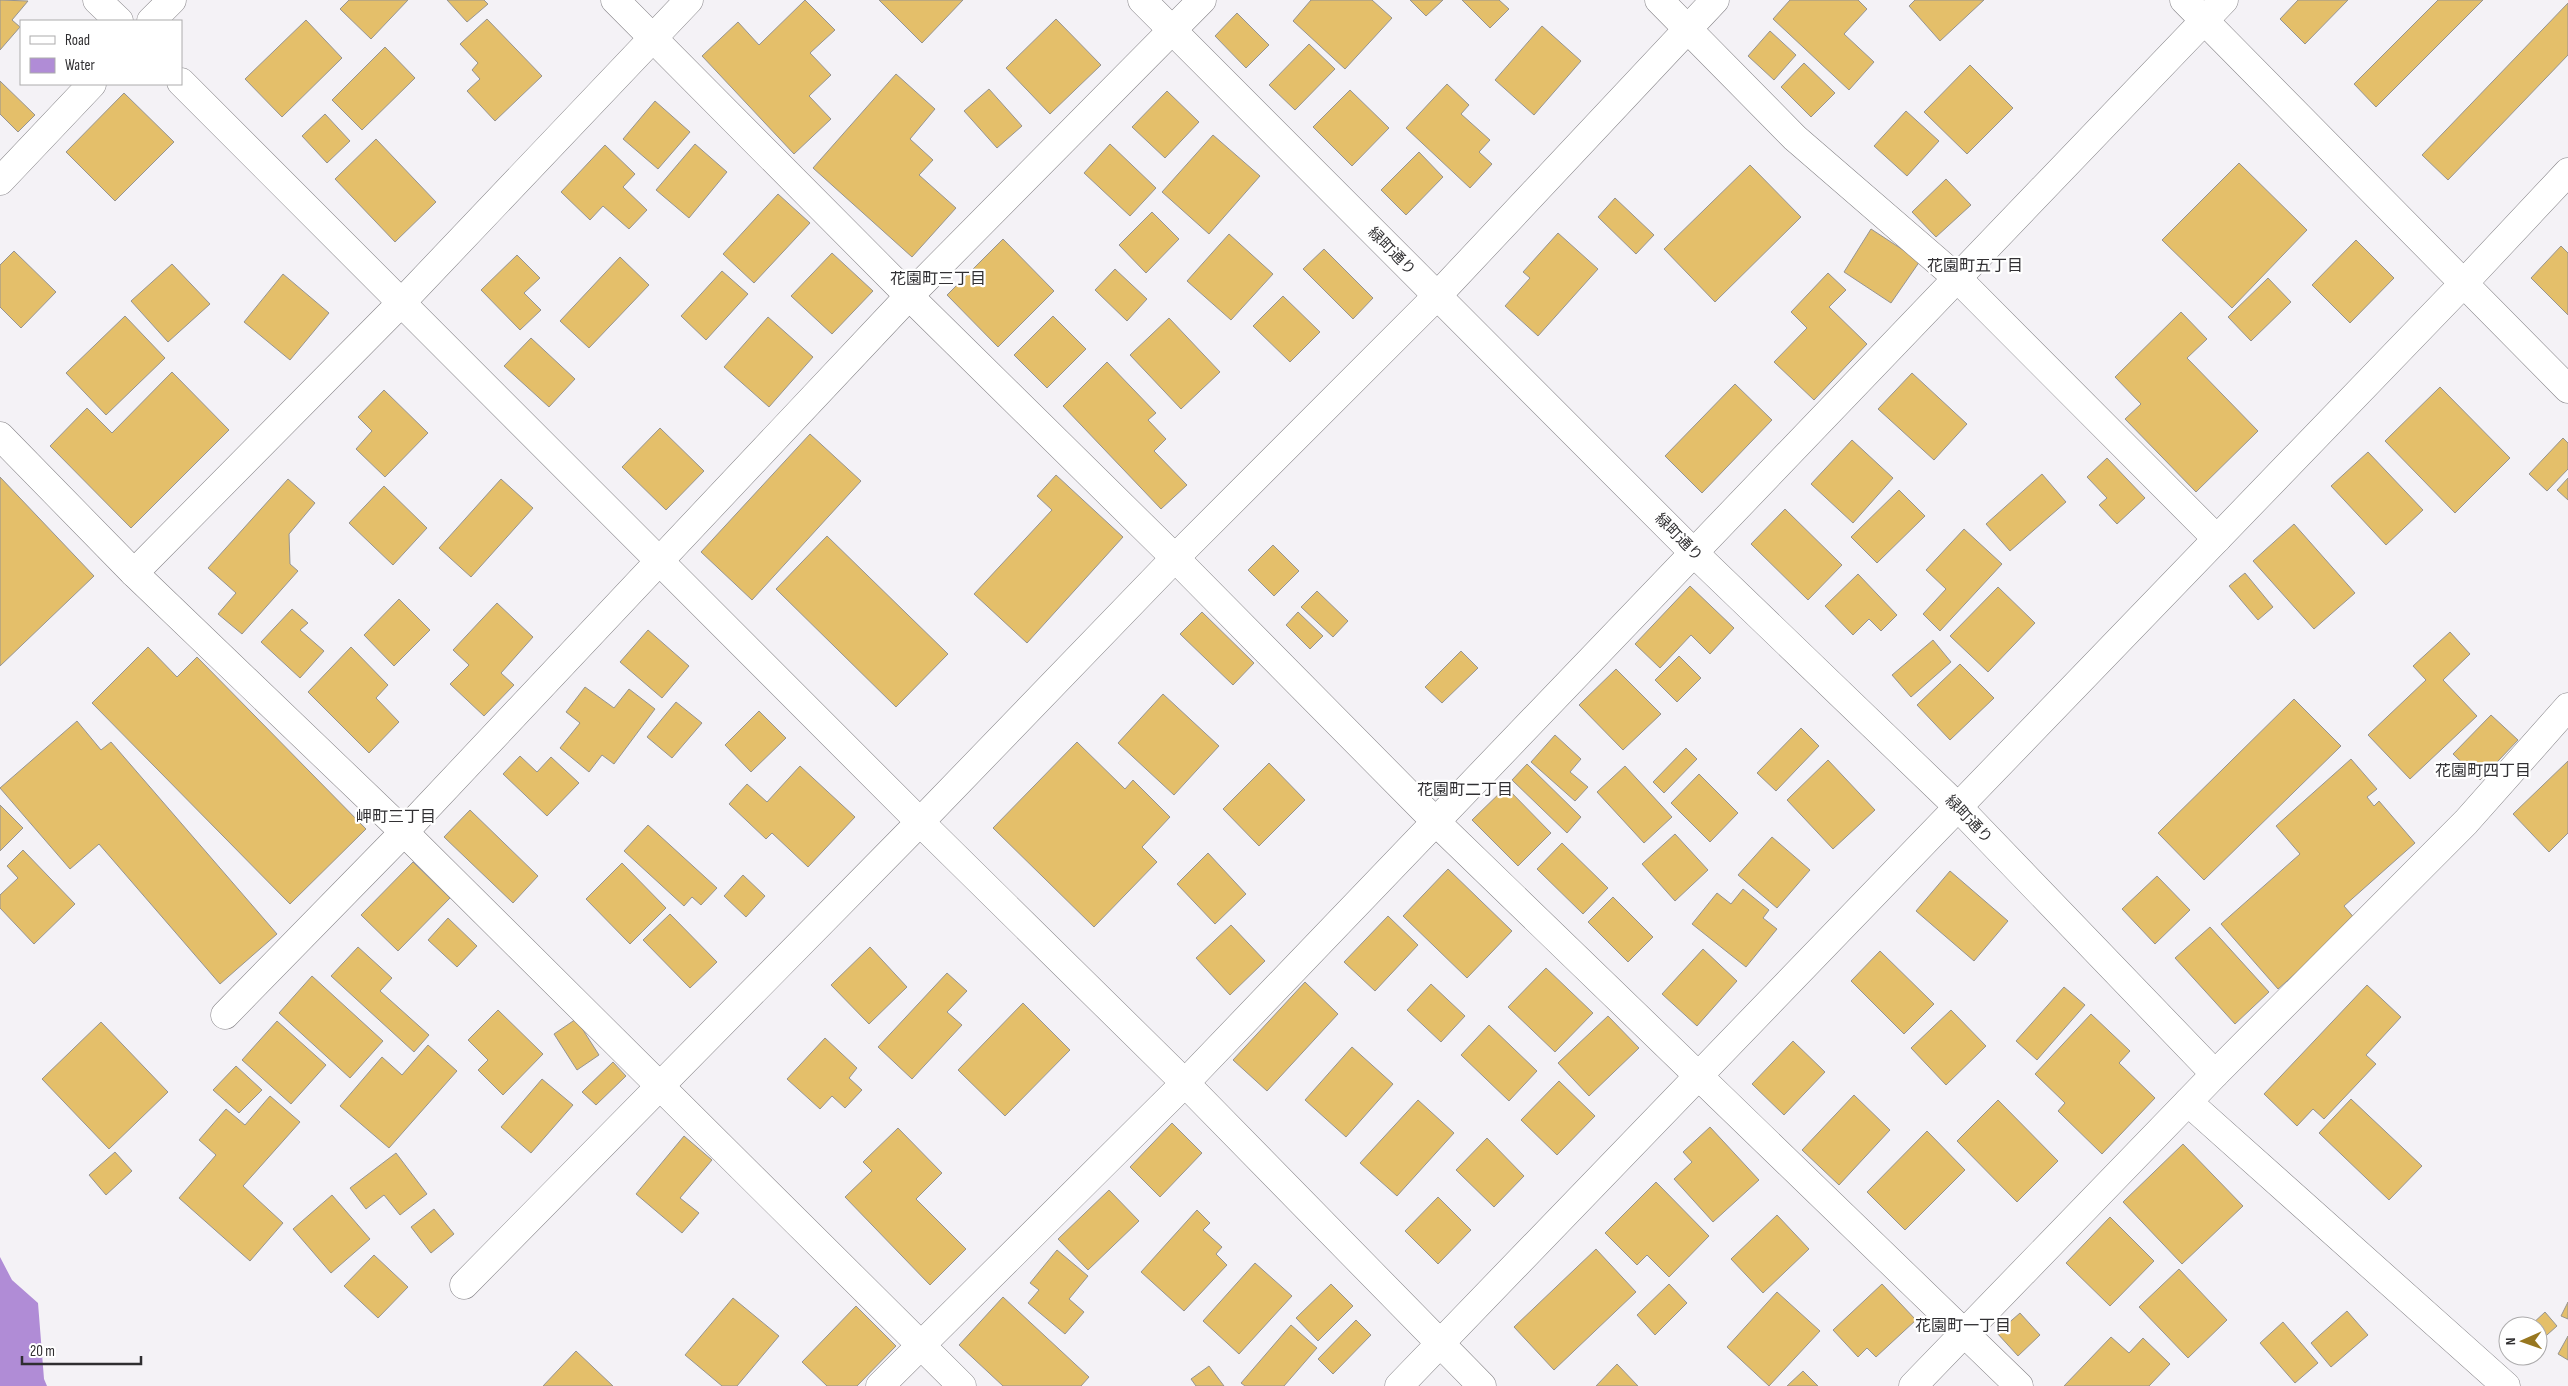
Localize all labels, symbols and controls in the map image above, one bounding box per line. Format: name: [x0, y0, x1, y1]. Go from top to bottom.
legend: [20, 20, 182, 85]
text: Road: [65, 31, 90, 50]
text: Water: [65, 56, 96, 75]
street label: 緑町通り: [1364, 223, 1420, 279]
district label: 花園町五丁目: [1927, 257, 2023, 276]
district label: 花園町三丁目: [890, 270, 986, 289]
street label: 緑町通り: [1651, 509, 1707, 565]
district label: 花園町四丁目: [2435, 762, 2531, 781]
district label: 花園町二丁目: [1417, 781, 1513, 800]
street label: 緑町通り: [1941, 791, 1996, 848]
district label: 岬町三丁目: [356, 808, 436, 827]
north arrow: [2498, 1316, 2548, 1366]
district label: 花園町一丁目: [1915, 1317, 2011, 1336]
scale bar: [22, 1334, 141, 1366]
text: N: [2502, 1337, 2519, 1345]
text: 20 m: [30, 1342, 55, 1361]

